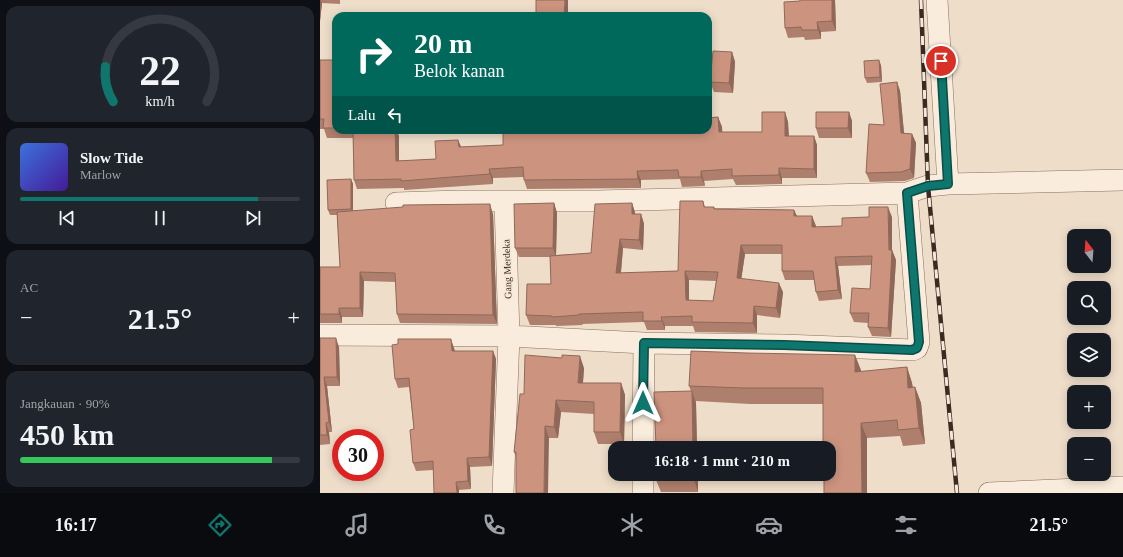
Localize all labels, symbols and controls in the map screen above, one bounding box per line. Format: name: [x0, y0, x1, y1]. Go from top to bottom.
icon: right: [348, 28, 400, 80]
text: 20 m: [414, 28, 472, 59]
pin: [924, 44, 958, 78]
text: 22: [139, 48, 181, 94]
icon: arrive: [930, 50, 952, 72]
text: Belok kanan: [414, 61, 504, 81]
text: km/h: [145, 92, 175, 108]
icon: left: [384, 104, 406, 126]
text: Lalu: [348, 107, 376, 123]
text: Slow Tide: [80, 150, 143, 166]
text: Marlow: [80, 167, 121, 182]
icon: previous: [56, 207, 78, 229]
icon: pause: [149, 207, 171, 229]
icon: next: [242, 207, 264, 229]
north arrow: [1067, 229, 1111, 273]
map controls: [1067, 229, 1111, 481]
street label: Gang Merdeka: [500, 238, 514, 299]
text: AC: [20, 280, 38, 295]
button: search: [1067, 281, 1111, 325]
text: 21.5°: [128, 302, 192, 335]
text: −: [20, 305, 32, 330]
text: +: [288, 305, 300, 330]
button: layers: [1067, 333, 1111, 377]
position arrow: [622, 382, 664, 424]
button: +: [1067, 385, 1111, 429]
text: Jangkauan · 90%: [20, 396, 110, 411]
text: 450 km: [20, 418, 114, 451]
speed limit sign: 30: [332, 429, 384, 481]
button: −: [1067, 437, 1111, 481]
text: 16:18 · 1 mnt · 210 m: [654, 453, 790, 469]
icon: directions: [206, 511, 234, 539]
icon: music: [343, 511, 371, 539]
icon: phone: [480, 511, 508, 539]
icon: climate: [618, 511, 646, 539]
icon: car: [755, 511, 783, 539]
icon: filters: [892, 511, 920, 539]
text: 16:17: [55, 515, 97, 535]
text: 21.5°: [1030, 515, 1068, 535]

